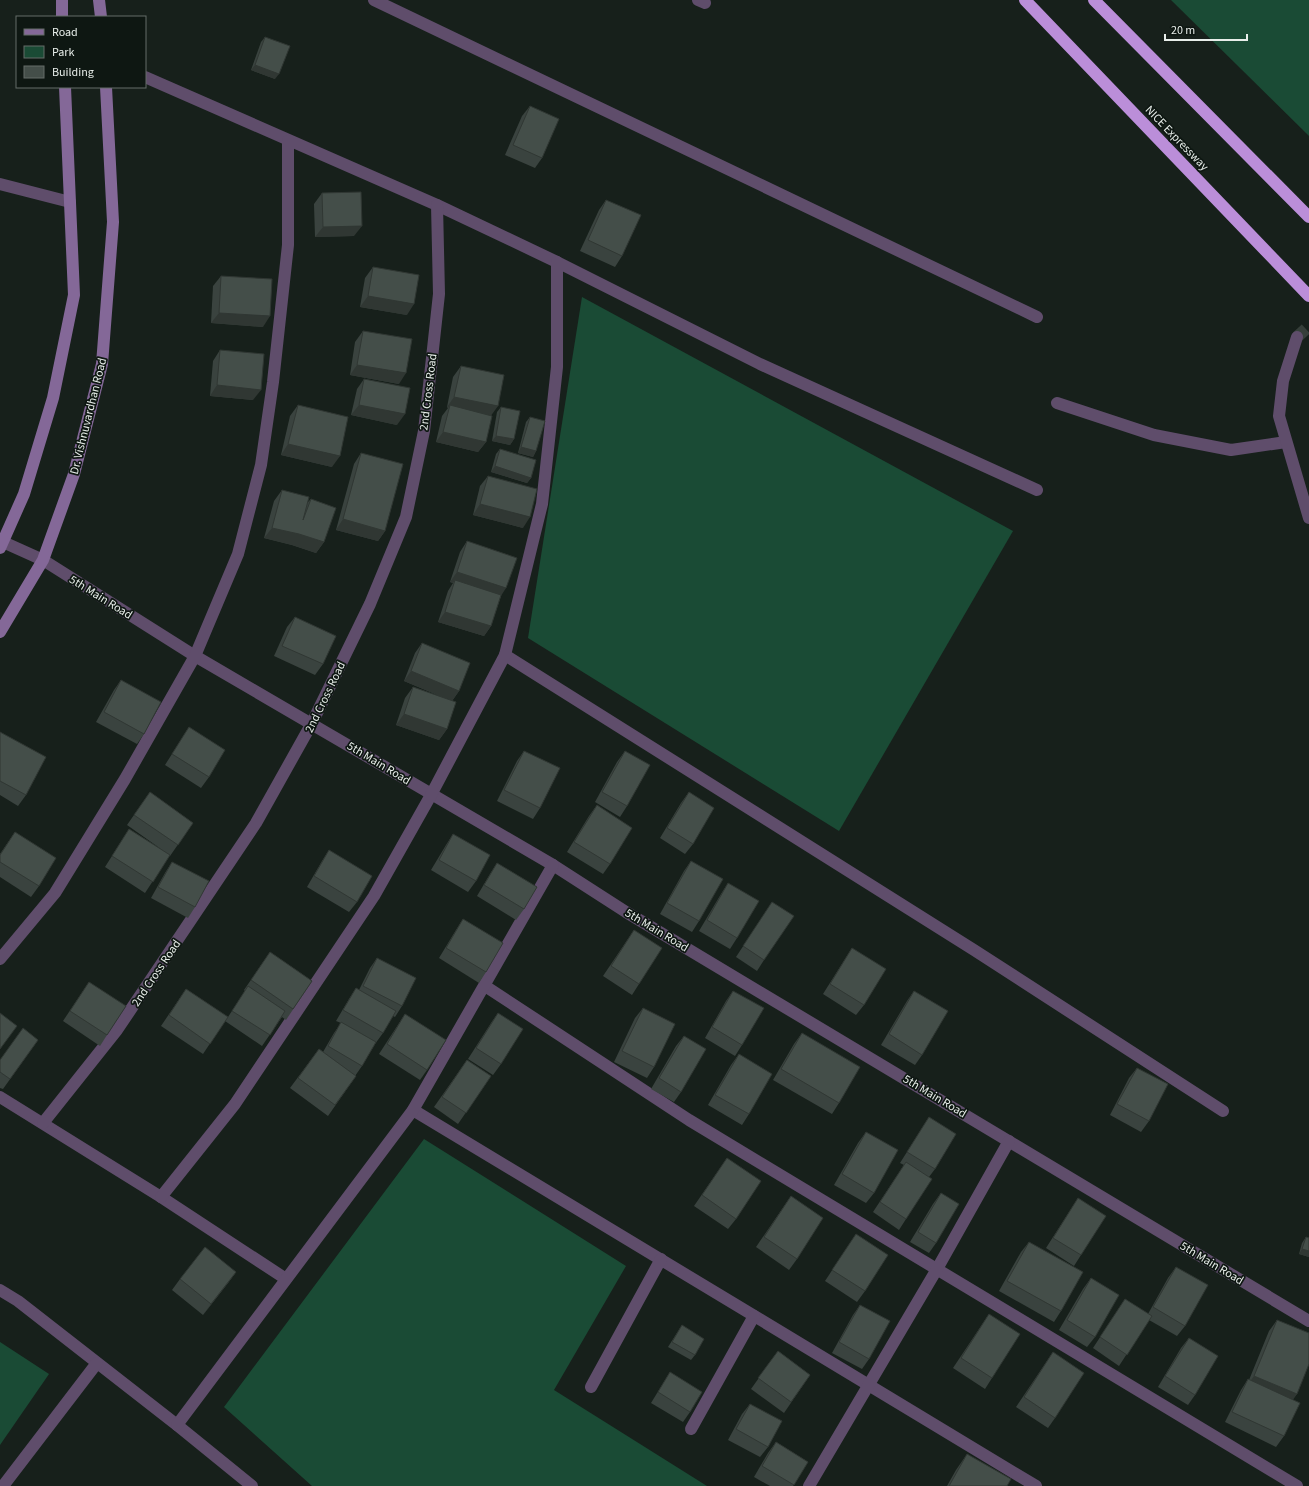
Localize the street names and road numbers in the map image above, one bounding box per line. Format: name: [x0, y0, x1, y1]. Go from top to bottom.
street label: NICE Expressway: [1141, 102, 1212, 175]
street label: 2nd Cross Road: [415, 353, 442, 431]
street label: Dr. Vishnuvardhan Road: [66, 356, 111, 476]
street label: 5th Main Road: [66, 571, 136, 624]
street label: 2nd Cross Road: [301, 659, 350, 736]
street label: 5th Main Road: [344, 738, 414, 789]
street label: 5th Main Road: [622, 905, 692, 956]
street label: 2nd Cross Road: [128, 937, 185, 1010]
street label: 5th Main Road: [900, 1071, 970, 1122]
street label: 5th Main Road: [1177, 1238, 1247, 1289]

